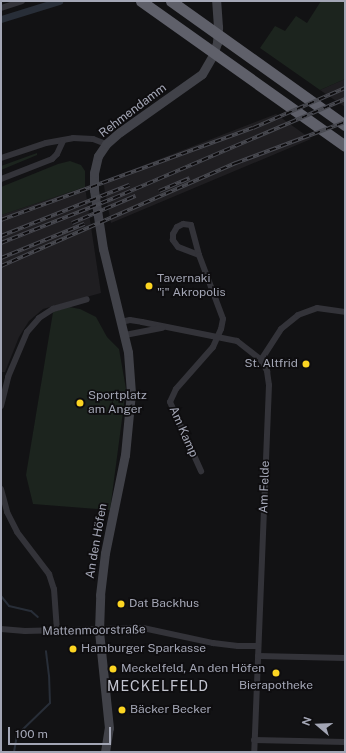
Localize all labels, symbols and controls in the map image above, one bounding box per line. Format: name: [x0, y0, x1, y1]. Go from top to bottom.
street label: Rehmendamm: [97, 81, 169, 141]
place label: Tavernaki "i" Akropolis: [157, 272, 226, 300]
marker: Tavernaki "i" Akropolis: [144, 281, 154, 291]
place label: St. Altfrid: [244, 357, 298, 371]
marker: St. Altfrid: [301, 359, 311, 369]
place label: Sportplatz am Anger: [88, 389, 147, 417]
marker: Sportplatz am Anger: [75, 398, 85, 408]
street label: Am Kamp: [165, 404, 201, 460]
street label: Am Felde: [257, 460, 273, 514]
street label: An den Höfen: [83, 502, 111, 580]
place label: Dat Backhus: [129, 597, 199, 611]
marker: Dat Backhus: [116, 599, 126, 609]
street label: Mattenmoorstraße: [42, 623, 146, 639]
place label: Hamburger Sparkasse: [81, 642, 206, 656]
marker: Hamburger Sparkasse: [68, 644, 78, 654]
place label: Meckelfeld, An den Höfen: [121, 662, 265, 676]
marker: Meckelfeld, An den Höfen: [108, 664, 118, 674]
marker: Bierapotheke: [271, 668, 281, 678]
district label: MECKELFELD: [107, 678, 209, 694]
place label: Bierapotheke: [239, 679, 313, 693]
place label: Bäcker Becker: [130, 703, 211, 717]
marker: Bäcker Becker: [117, 705, 127, 715]
north arrow: [298, 705, 338, 745]
text: N: [300, 715, 314, 727]
scale bar: [10, 719, 113, 745]
text: 100 m: [15, 727, 48, 741]

